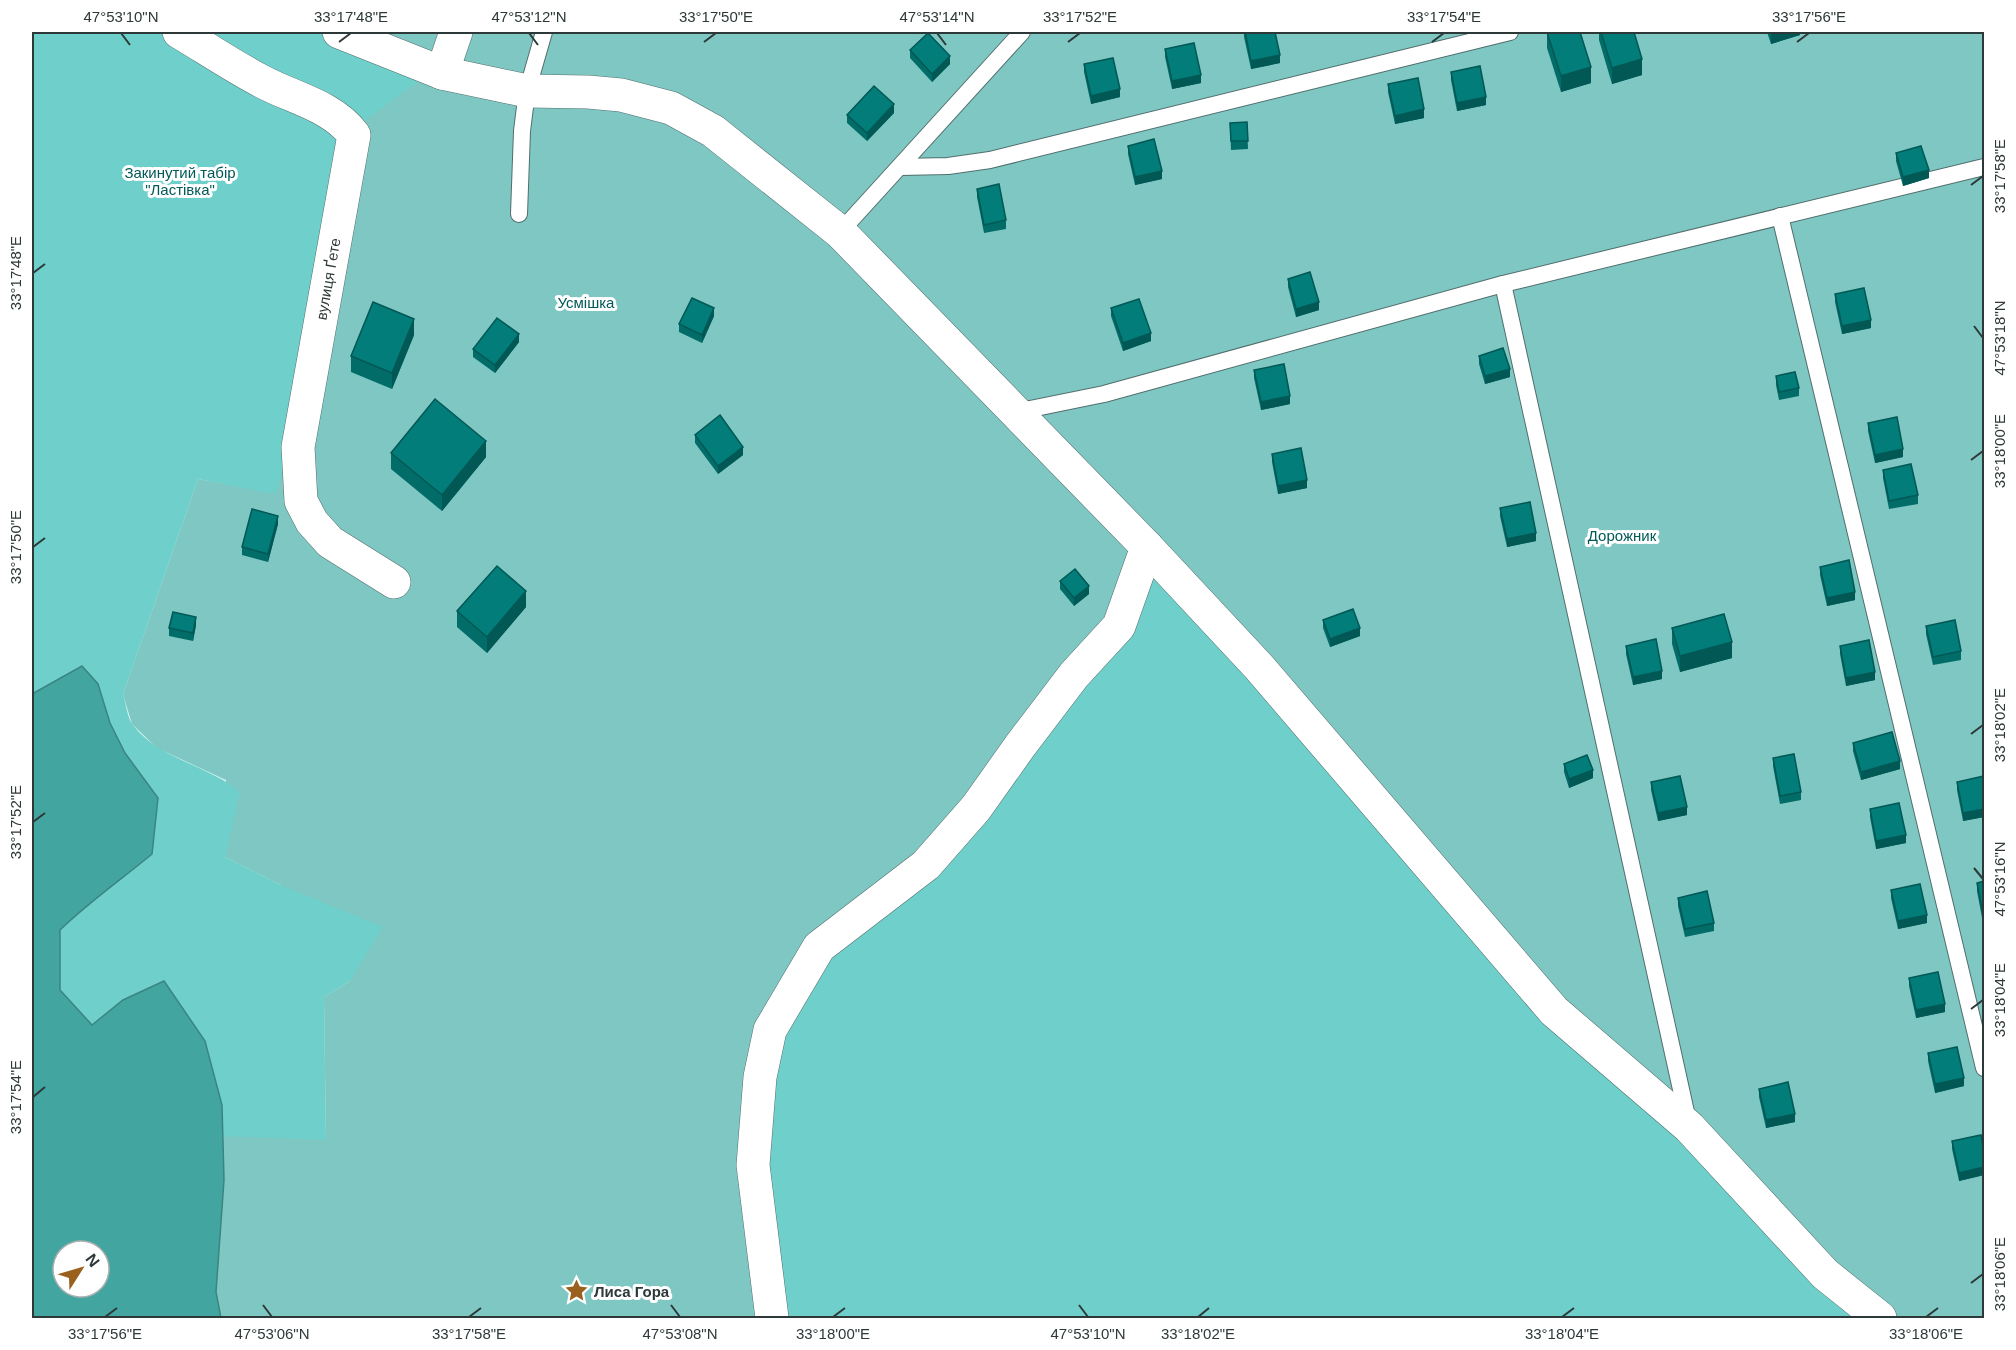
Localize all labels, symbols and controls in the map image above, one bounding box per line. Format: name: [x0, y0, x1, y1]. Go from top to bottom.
text: 47°53'10"N: [83, 8, 159, 25]
text: 33°17'48"E: [314, 8, 388, 25]
text: 47°53'12"N: [491, 8, 567, 25]
text: 33°17'50"E: [679, 8, 753, 25]
text: 47°53'14"N: [899, 8, 975, 25]
text: 33°17'52"E: [1043, 8, 1117, 25]
text: 33°17'54"E: [1407, 8, 1481, 25]
text: 33°17'56"E: [1772, 8, 1846, 25]
text: 33°17'58"E: [1991, 139, 2008, 213]
park label: Закинутий табір "Ластівка": [124, 164, 236, 198]
text: 33°17'48"E: [7, 236, 24, 310]
street label: вулиця Ґете: [312, 237, 344, 321]
park label: Усмішка: [558, 294, 615, 311]
text: 47°53'18"N: [1991, 300, 2008, 376]
text: 33°18'00"E: [1991, 414, 2008, 488]
text: 33°17'50"E: [7, 510, 24, 584]
park label: Дорожник: [1588, 527, 1657, 544]
text: 33°18'02"E: [1991, 688, 2008, 762]
text: 33°17'52"E: [7, 785, 24, 859]
text: 47°53'16"N: [1991, 841, 2008, 917]
text: 33°18'04"E: [1991, 963, 2008, 1037]
text: 33°17'54"E: [7, 1060, 24, 1134]
text: 33°18'06"E: [1991, 1237, 2008, 1311]
north arrow: [51, 1239, 111, 1299]
text: N: [82, 1251, 103, 1270]
place icon: Лиса Гора: [563, 1278, 589, 1304]
place label: Лиса Гора: [594, 1283, 670, 1300]
text: 33°17'56"E: [68, 1325, 142, 1342]
text: 47°53'06"N: [234, 1325, 310, 1342]
text: 33°17'58"E: [432, 1325, 506, 1342]
text: 47°53'08"N: [642, 1325, 718, 1342]
text: 33°18'00"E: [796, 1325, 870, 1342]
text: 47°53'10"N: [1050, 1325, 1126, 1342]
text: 33°18'02"E: [1161, 1325, 1235, 1342]
text: 33°18'04"E: [1525, 1325, 1599, 1342]
text: 33°18'06"E: [1889, 1325, 1963, 1342]

